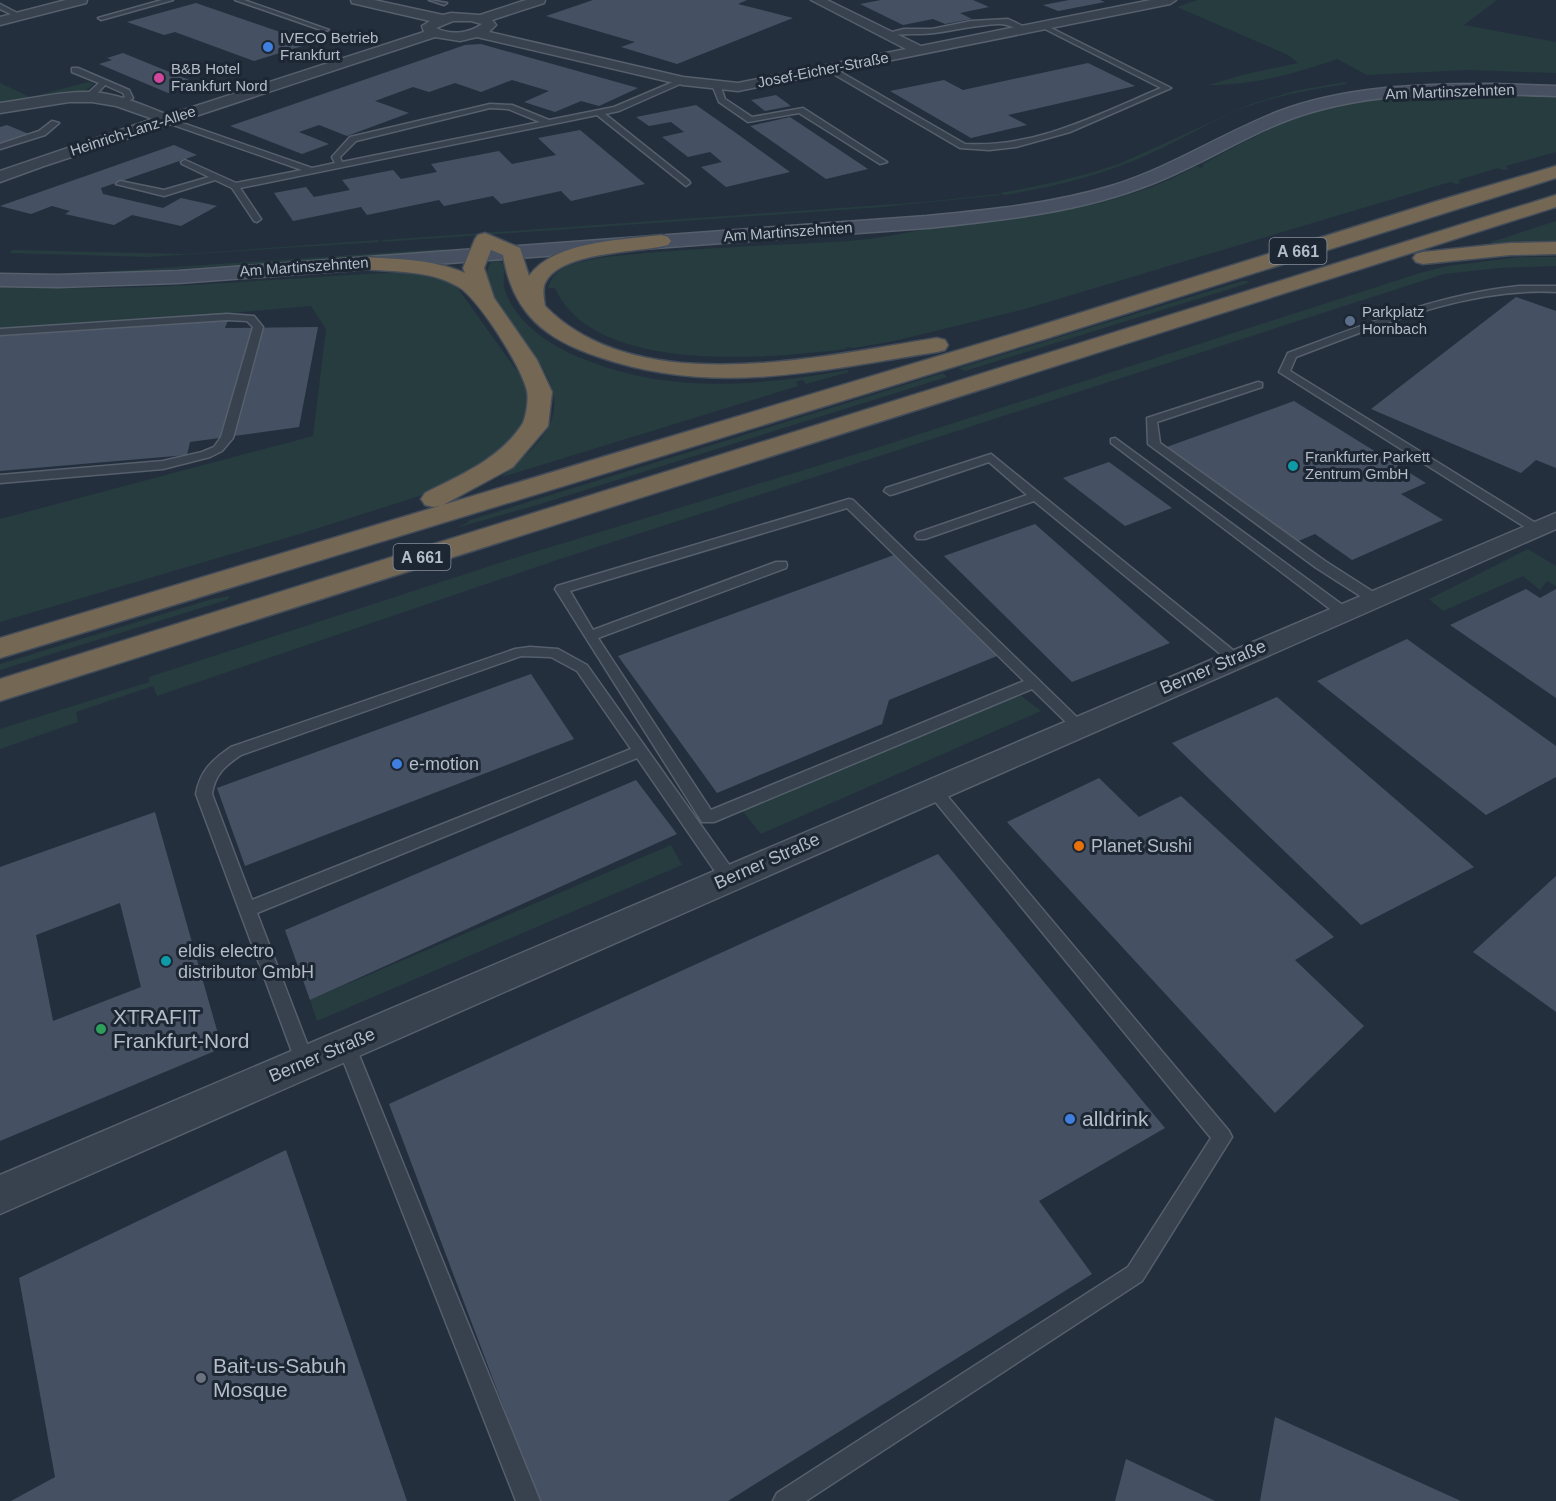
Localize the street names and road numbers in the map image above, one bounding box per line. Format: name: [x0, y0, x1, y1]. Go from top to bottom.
street label: Josef-Eicher-Straße: [756, 48, 890, 91]
street label: Am Martinszehnten: [1385, 81, 1515, 102]
street label: Heinrich-Lanz-Allee: [68, 102, 198, 159]
street label: Am Martinszehnten: [723, 219, 853, 244]
road number: A 661: [1270, 238, 1326, 264]
street label: Am Martinszehnten: [239, 254, 369, 279]
road number: A 661: [394, 544, 450, 570]
street label: Berner Straße: [1157, 636, 1269, 698]
street label: Berner Straße: [711, 829, 823, 893]
street label: Berner Straße: [266, 1024, 378, 1086]

